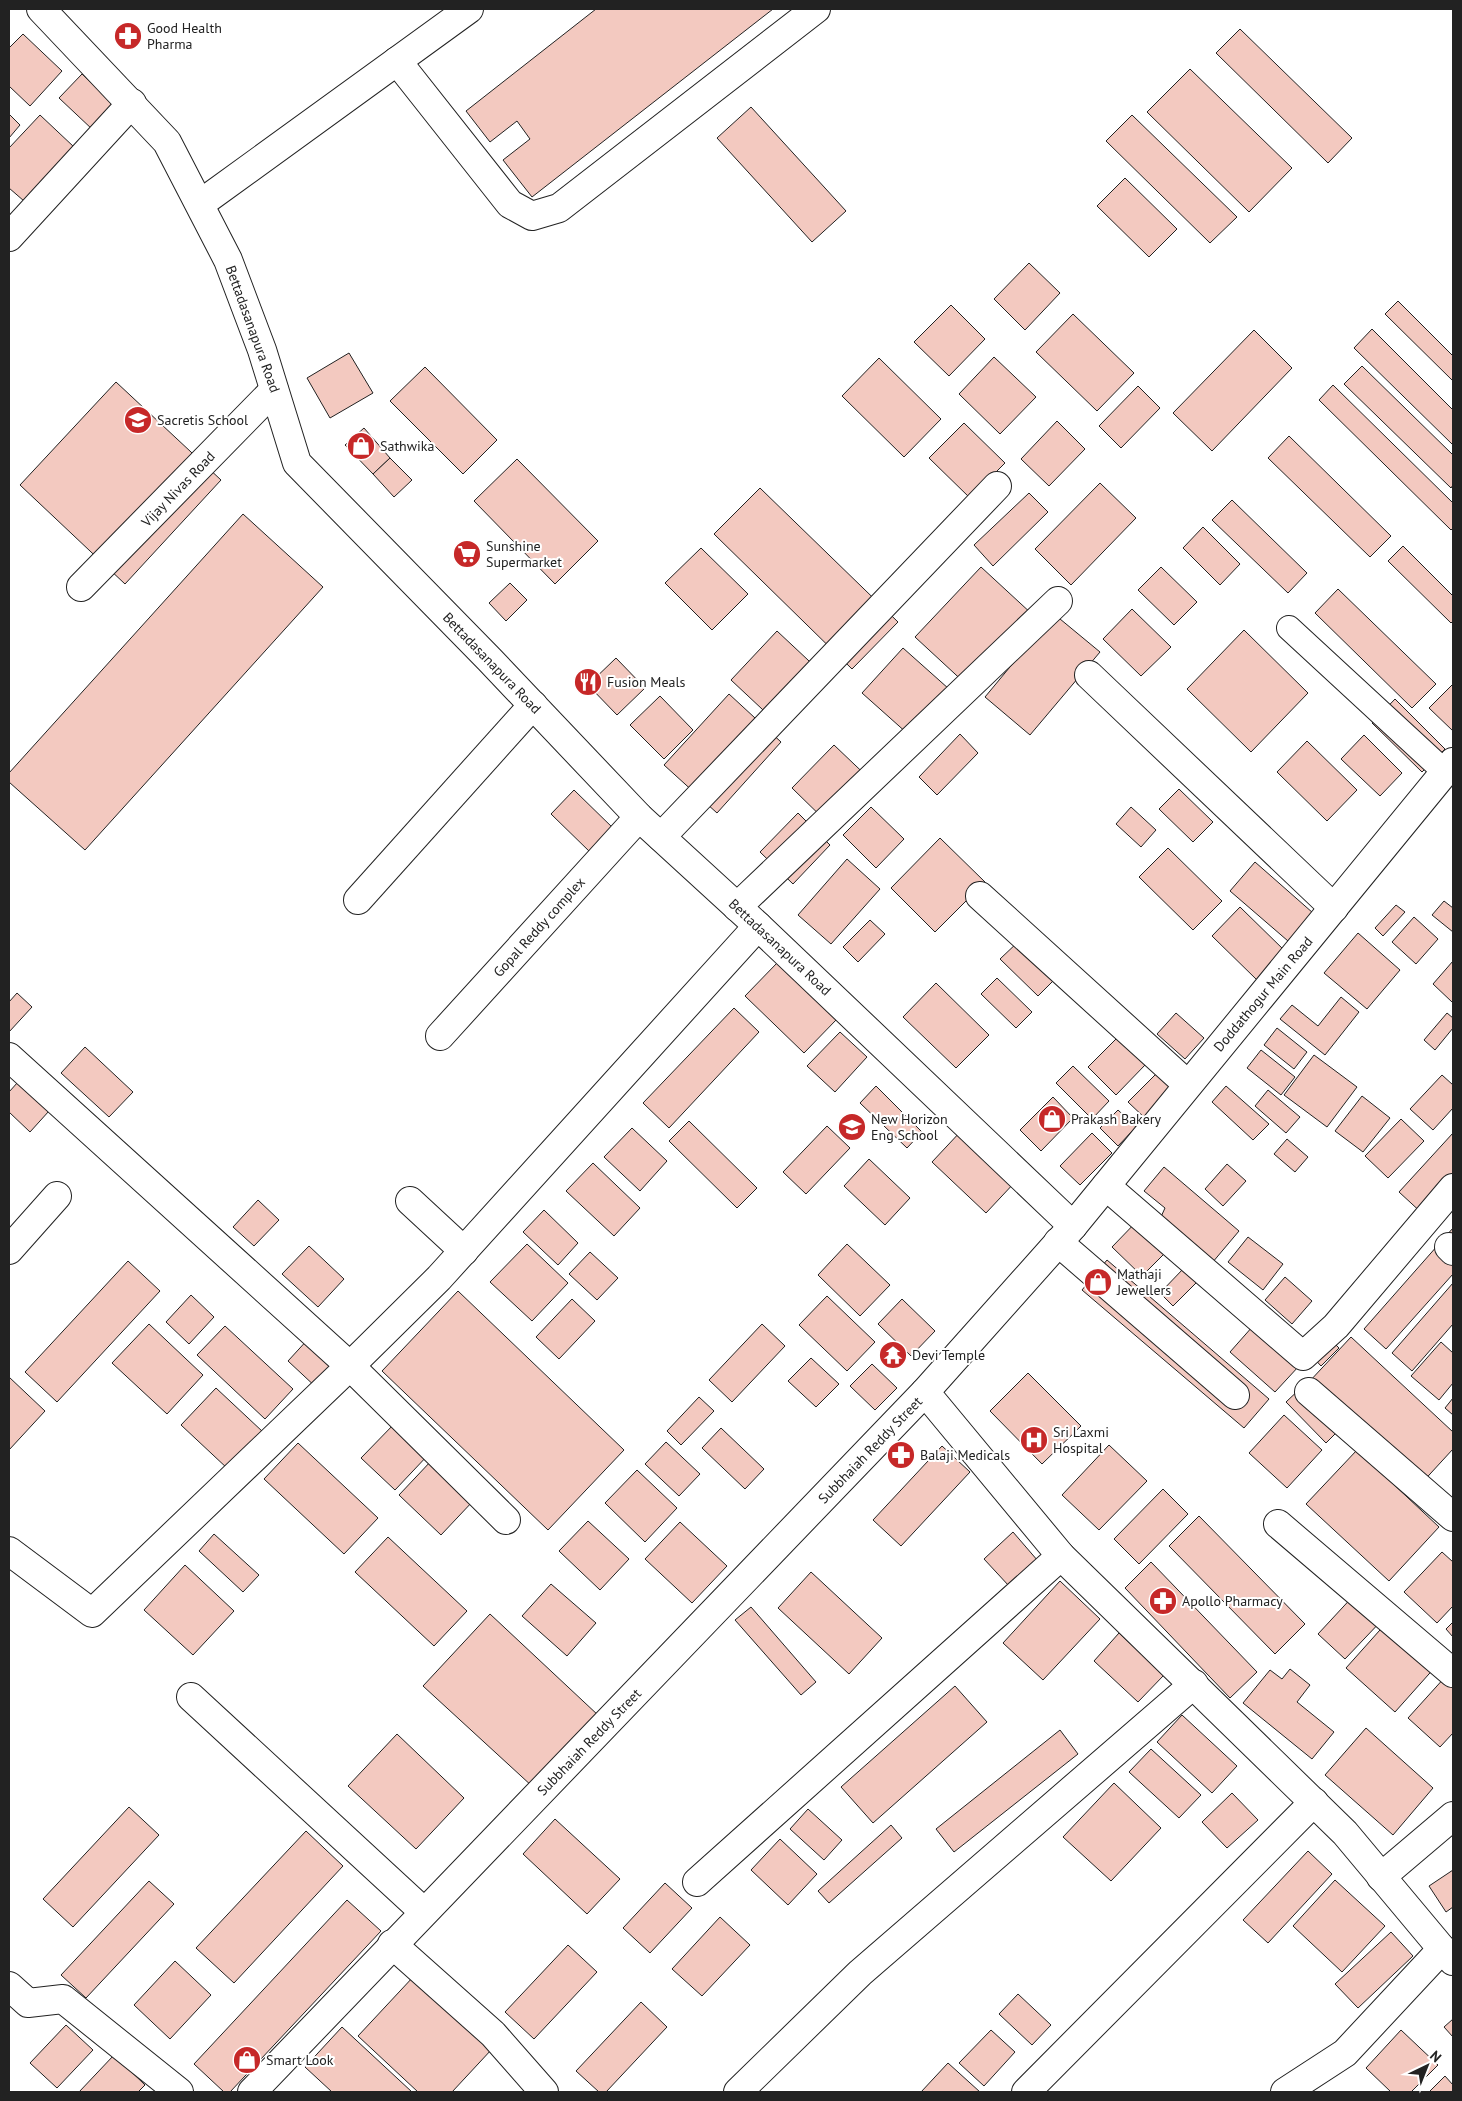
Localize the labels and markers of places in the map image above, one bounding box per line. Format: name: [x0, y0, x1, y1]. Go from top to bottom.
place label: Good Health Pharma: [147, 19, 222, 53]
pharmacy icon: Good Health Pharma: [113, 21, 143, 51]
school or university icon: Sacretis School: [123, 405, 153, 435]
place label: Sacretis School: [157, 411, 248, 429]
shop icon: Sathwika: [346, 431, 376, 461]
place label: Sathwika: [380, 437, 435, 455]
place label: Sunshine Supermarket: [486, 537, 562, 571]
supermarket icon: Sunshine Supermarket: [452, 539, 482, 569]
restaurant icon: Fusion Meals: [573, 667, 603, 697]
place label: Fusion Meals: [607, 673, 686, 691]
shop icon: Prakash Bakery: [1037, 1104, 1067, 1134]
place label: New Horizon Eng School: [871, 1110, 948, 1144]
place label: Prakash Bakery: [1071, 1110, 1162, 1128]
school or university icon: New Horizon Eng School: [837, 1112, 867, 1142]
place label: Mathaji Jewellers: [1116, 1265, 1171, 1299]
shop icon: Mathaji Jewellers: [1083, 1267, 1113, 1297]
temple icon: Devi Temple: [878, 1340, 908, 1370]
place label: Devi Temple: [912, 1346, 985, 1364]
place label: Sri Laxmi Hospital: [1053, 1423, 1109, 1457]
hospital icon: Sri Laxmi Hospital: [1019, 1425, 1049, 1455]
pharmacy icon: Balaji Medicals: [886, 1440, 916, 1470]
place label: Balaji Medicals: [920, 1446, 1010, 1464]
pharmacy icon: Apollo Pharmacy: [1148, 1586, 1178, 1616]
place label: Apollo Pharmacy: [1182, 1592, 1283, 1610]
shop icon: Smart Look: [232, 2045, 262, 2075]
place label: Smart Look: [266, 2051, 334, 2069]

